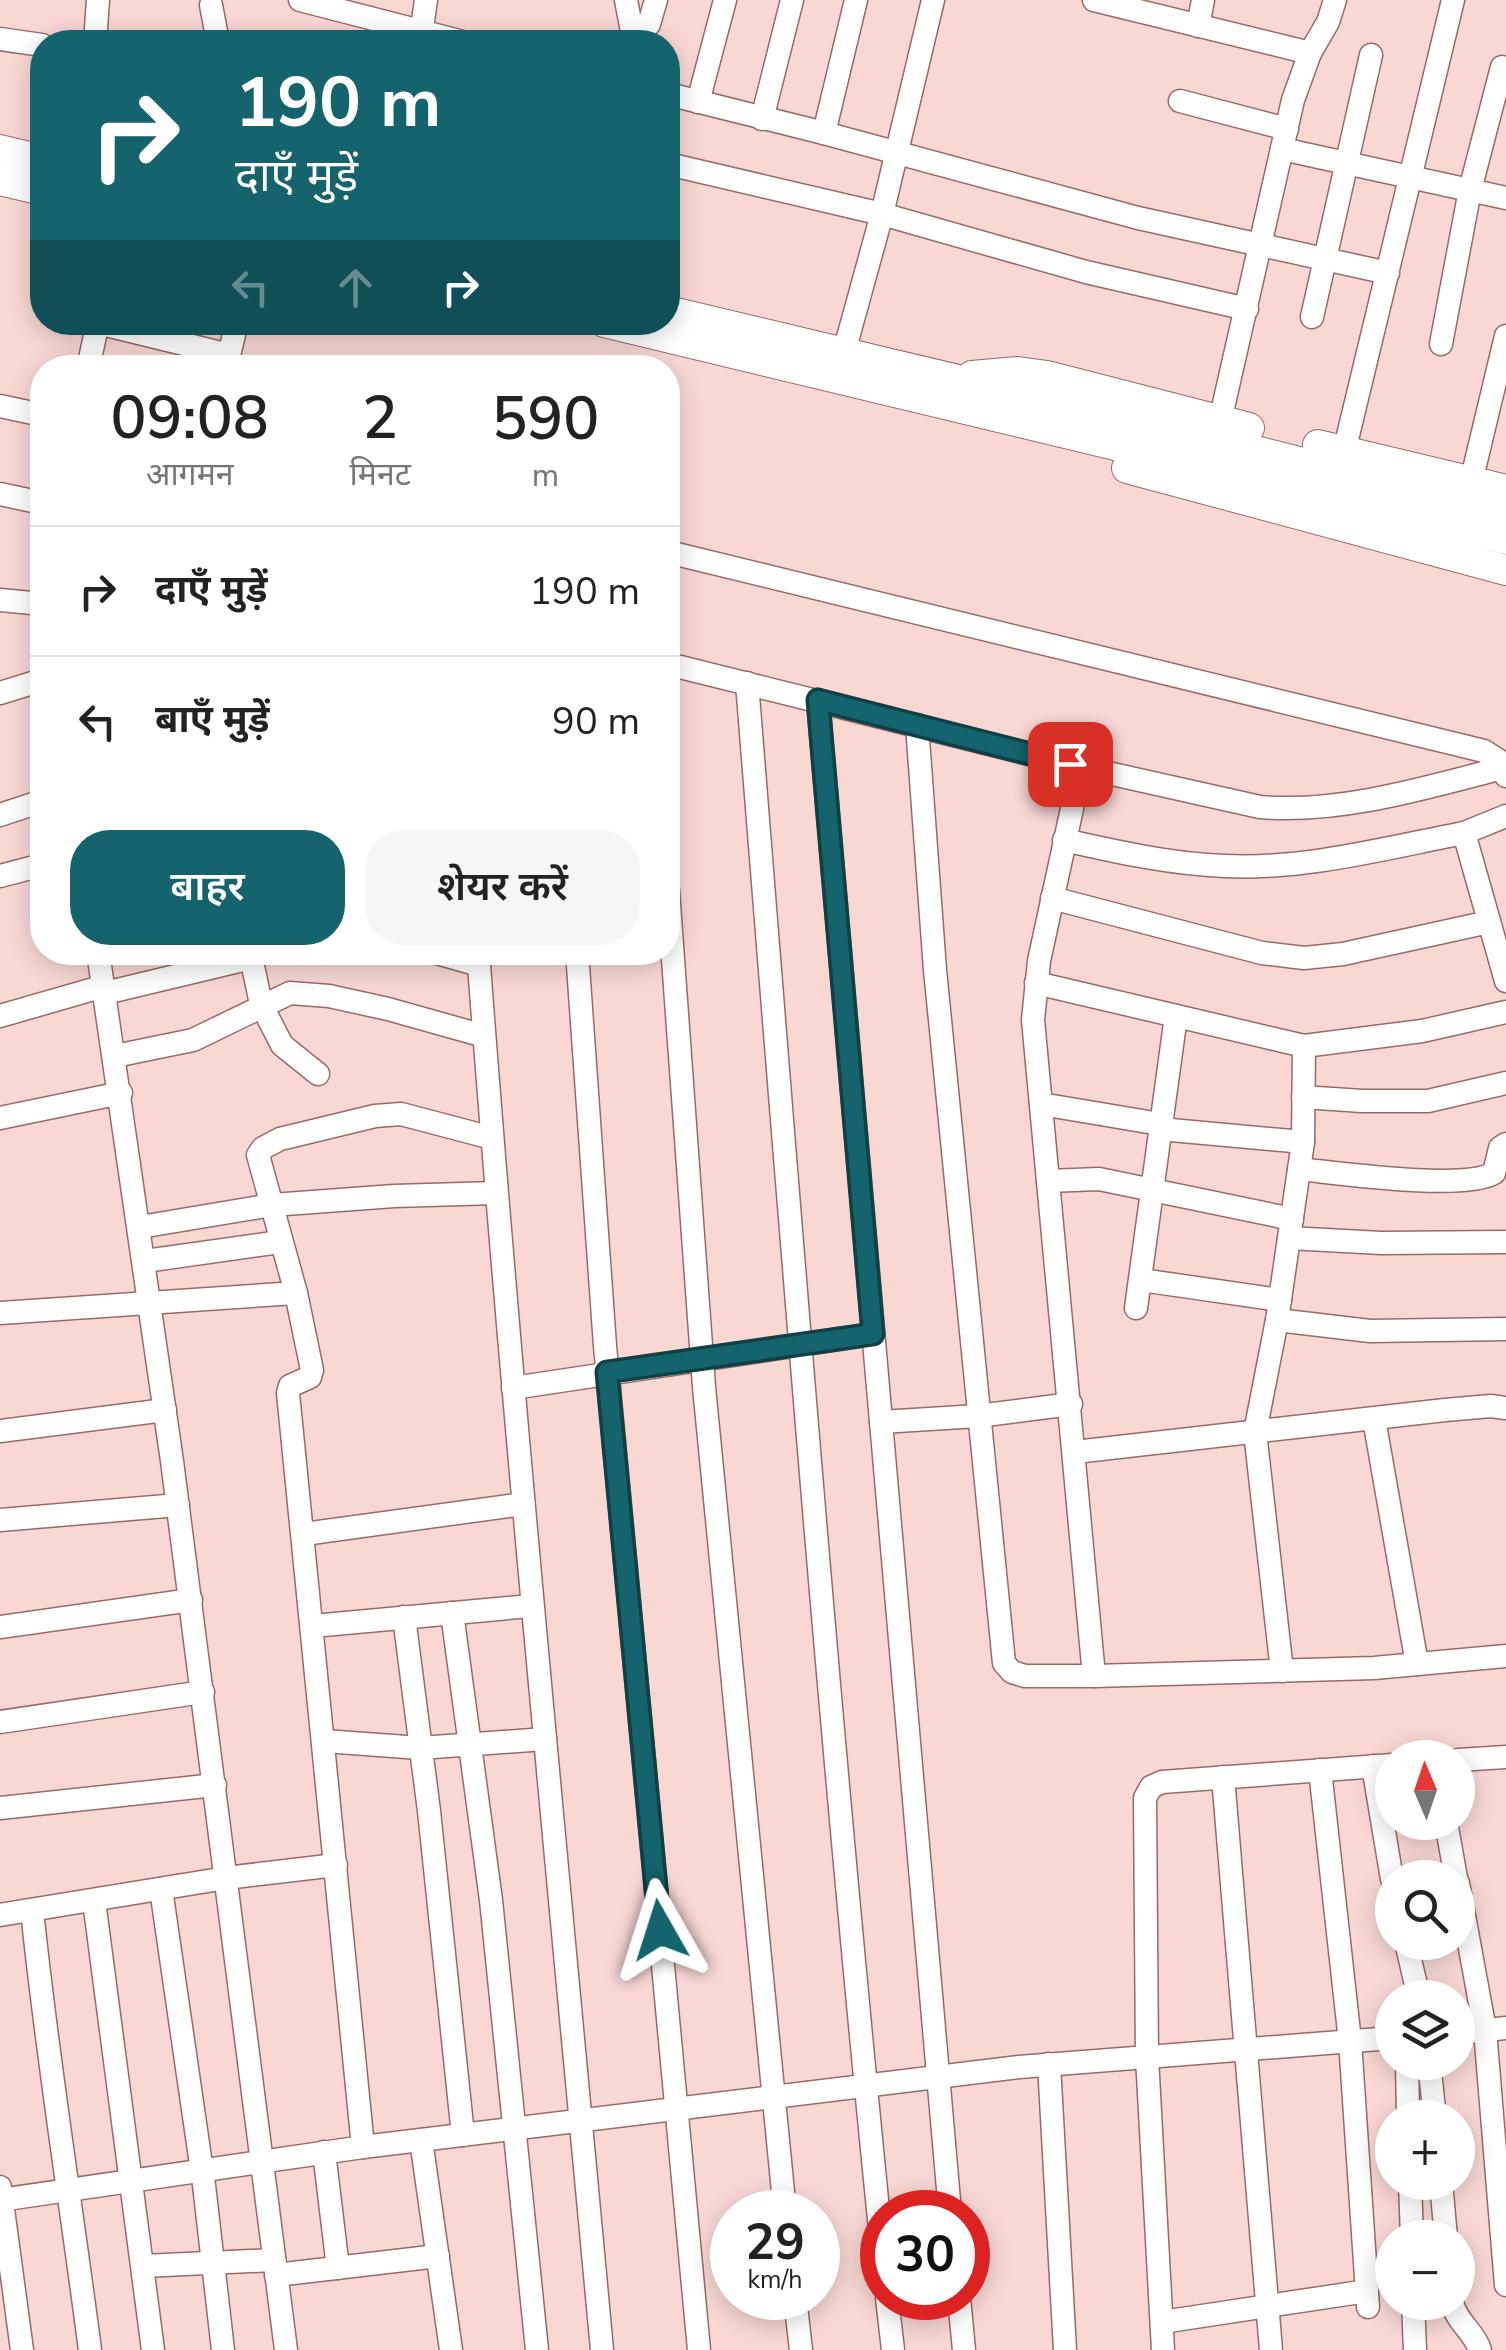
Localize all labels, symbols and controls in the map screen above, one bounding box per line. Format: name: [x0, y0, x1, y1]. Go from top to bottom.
text: 190 m: [235, 55, 441, 151]
icon: right: [70, 70, 200, 200]
text: दाएँ मुड़ें: [235, 146, 358, 207]
icon: left: [223, 260, 278, 315]
icon: ahead: [328, 260, 383, 315]
icon: right: [433, 260, 488, 315]
text: 09:08: [111, 377, 269, 459]
text: 2: [362, 377, 398, 459]
text: 590: [491, 378, 599, 460]
text: आगमन: [146, 453, 234, 496]
text: मिनट: [349, 453, 411, 496]
text: m: [532, 454, 559, 497]
icon: right: [70, 564, 125, 619]
text: दाएँ मुड़ें: [155, 564, 267, 615]
text: 190 m: [529, 566, 640, 617]
icon: left: [70, 694, 125, 749]
text: बाएँ मुड़ें: [155, 694, 269, 745]
text: 90 m: [552, 696, 640, 747]
pin: [1028, 722, 1113, 807]
icon: arrive: [1043, 737, 1098, 792]
button: बाहर: [70, 830, 345, 945]
button: शेयर करें: [365, 830, 640, 945]
north arrow: [1375, 1740, 1475, 1840]
map controls: [1375, 1740, 1475, 2320]
button: search: [1375, 1860, 1475, 1960]
position arrow: [608, 1878, 712, 1982]
button: layers: [1375, 1980, 1475, 2080]
button: +: [1375, 2100, 1475, 2200]
speed limit sign: 30: [860, 2190, 990, 2320]
text: 29: [745, 2208, 805, 2277]
button: −: [1375, 2220, 1475, 2320]
text: km/h: [747, 2263, 803, 2297]

